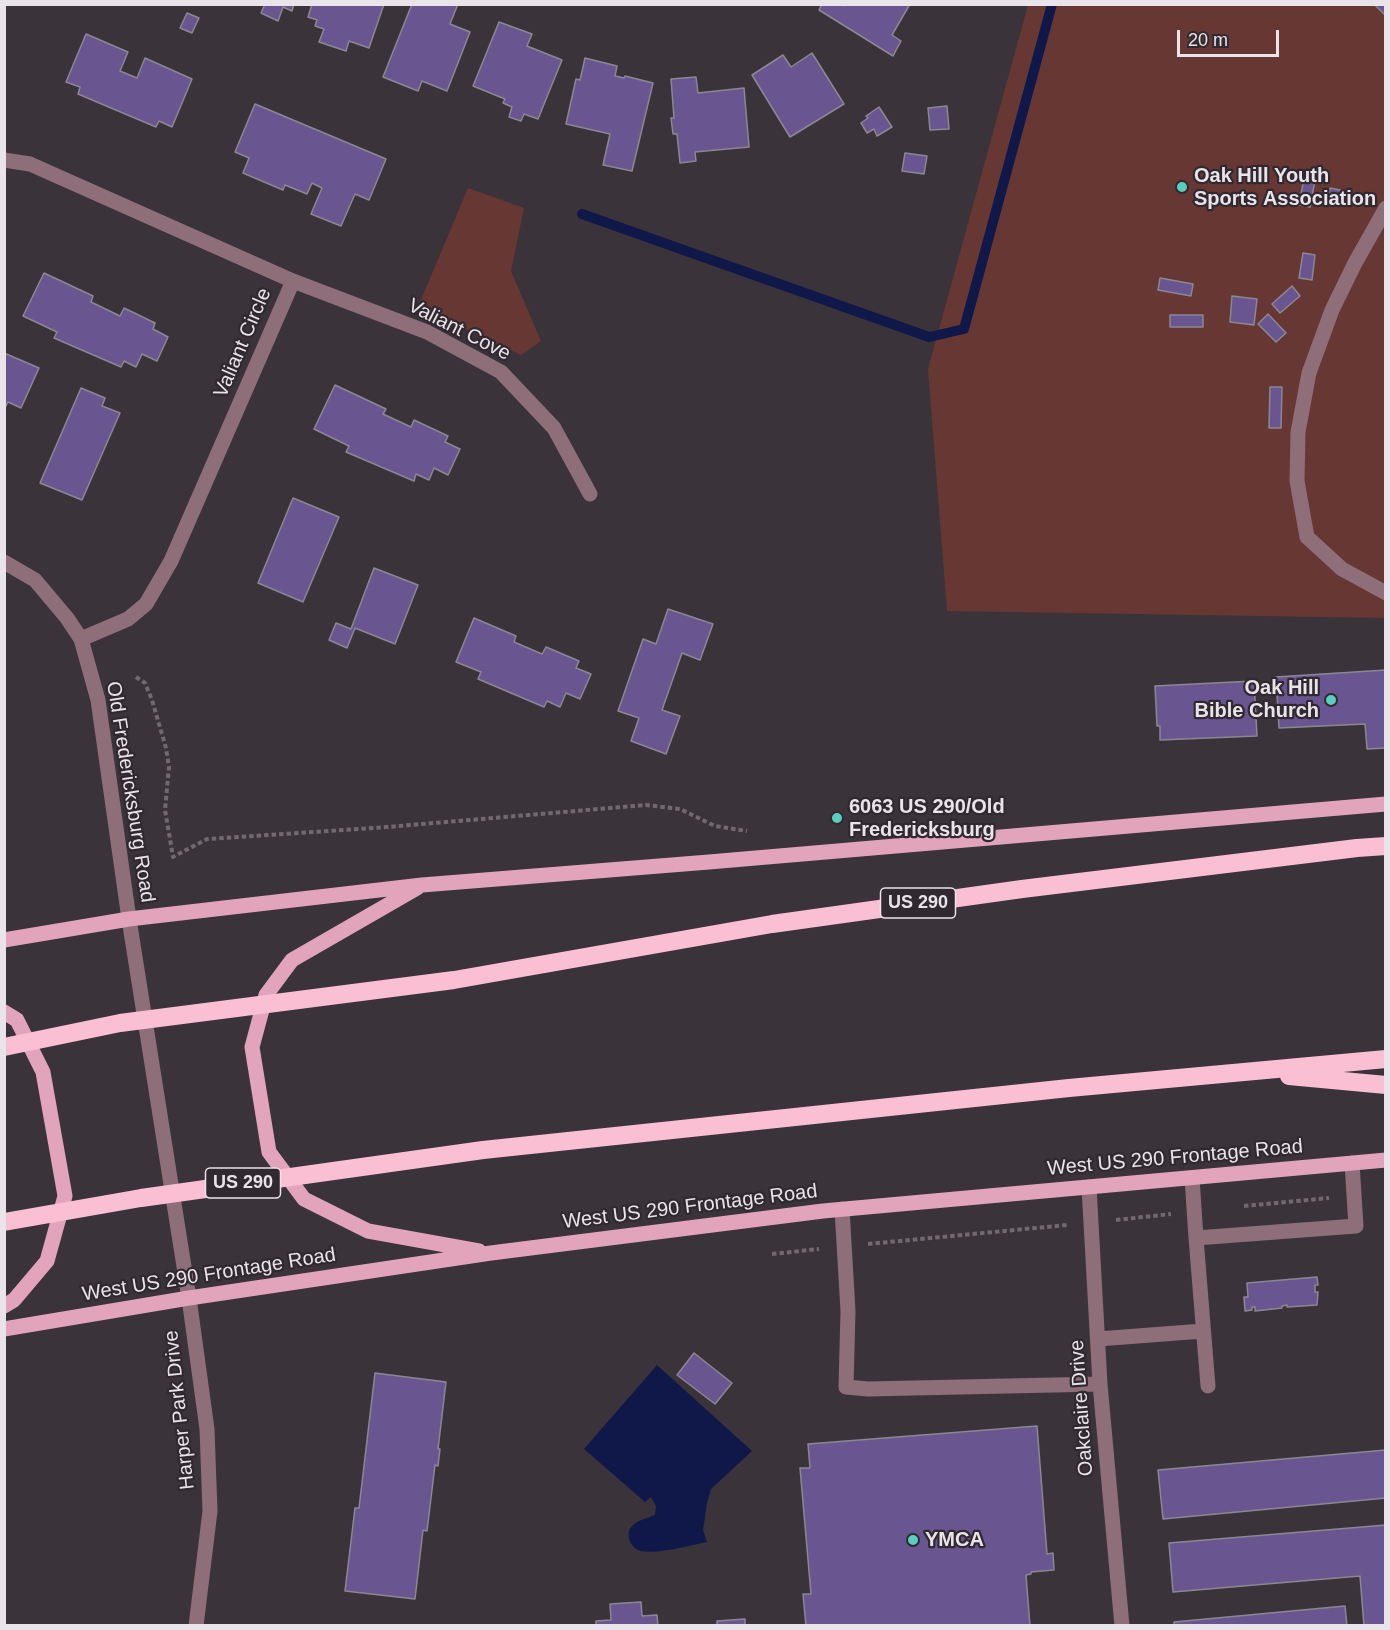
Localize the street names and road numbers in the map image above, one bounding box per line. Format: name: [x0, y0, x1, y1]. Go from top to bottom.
street label: Valiant Circle: [209, 285, 277, 401]
street label: Valiant Cove: [404, 294, 514, 366]
street label: Old Fredericksburg Road: [101, 680, 159, 904]
road number: US 290: [880, 888, 956, 918]
street label: West US 290 Frontage Road: [1046, 1135, 1304, 1181]
road number: US 290: [206, 1168, 280, 1198]
street label: West US 290 Frontage Road: [561, 1179, 819, 1235]
street label: West US 290 Frontage Road: [80, 1243, 338, 1307]
street label: Harper Park Drive: [160, 1329, 200, 1491]
street label: Oakclaire Drive: [1065, 1339, 1099, 1477]

